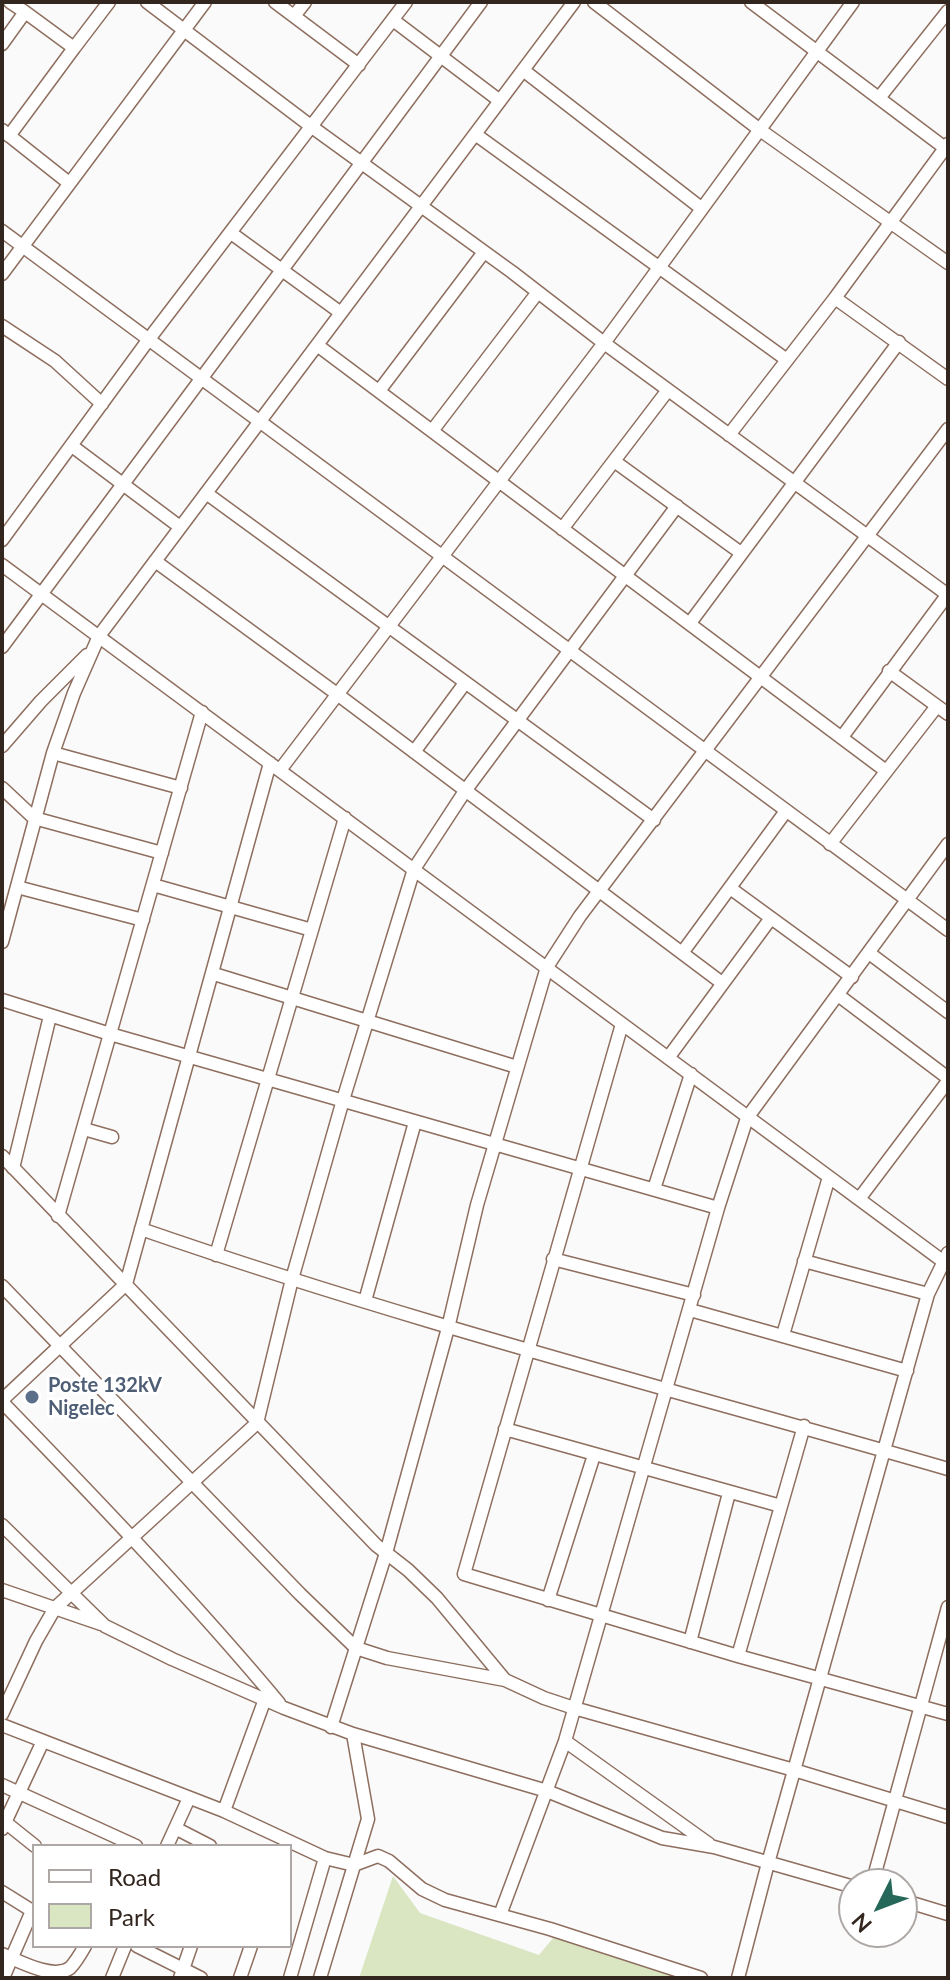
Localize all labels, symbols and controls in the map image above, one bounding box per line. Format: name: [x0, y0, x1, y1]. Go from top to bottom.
place label: Poste 132kV Nigelec: [48, 1374, 162, 1421]
marker: Poste 132kV Nigelec: [23, 1388, 41, 1406]
legend: [32, 1844, 292, 1948]
text: Road: [108, 1862, 161, 1891]
north arrow: [838, 1868, 918, 1948]
text: Park: [108, 1902, 155, 1931]
text: N: [846, 1908, 877, 1938]

